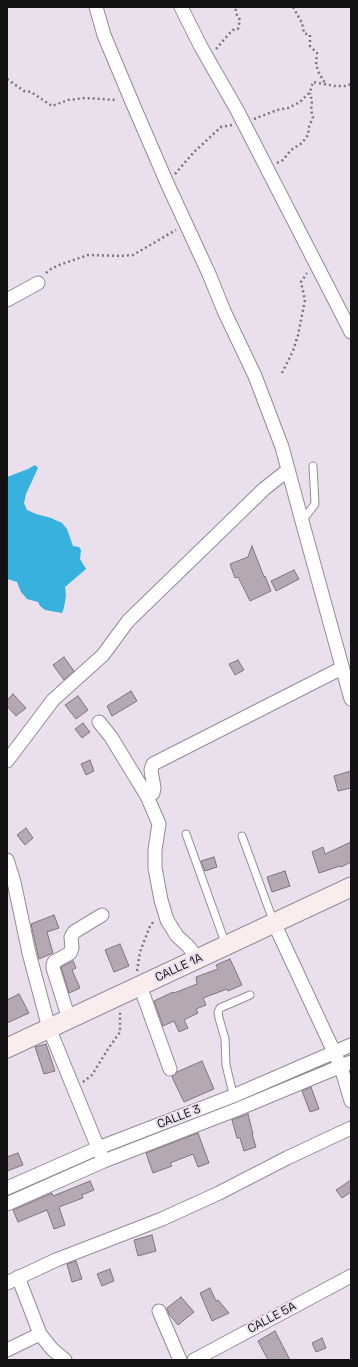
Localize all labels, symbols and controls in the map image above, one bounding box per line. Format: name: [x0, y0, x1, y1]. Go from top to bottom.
street label: CALLE 1A: [153, 951, 205, 985]
street label: CALLE 3: [155, 1102, 203, 1132]
street label: CALLE 5A: [245, 1299, 299, 1337]

